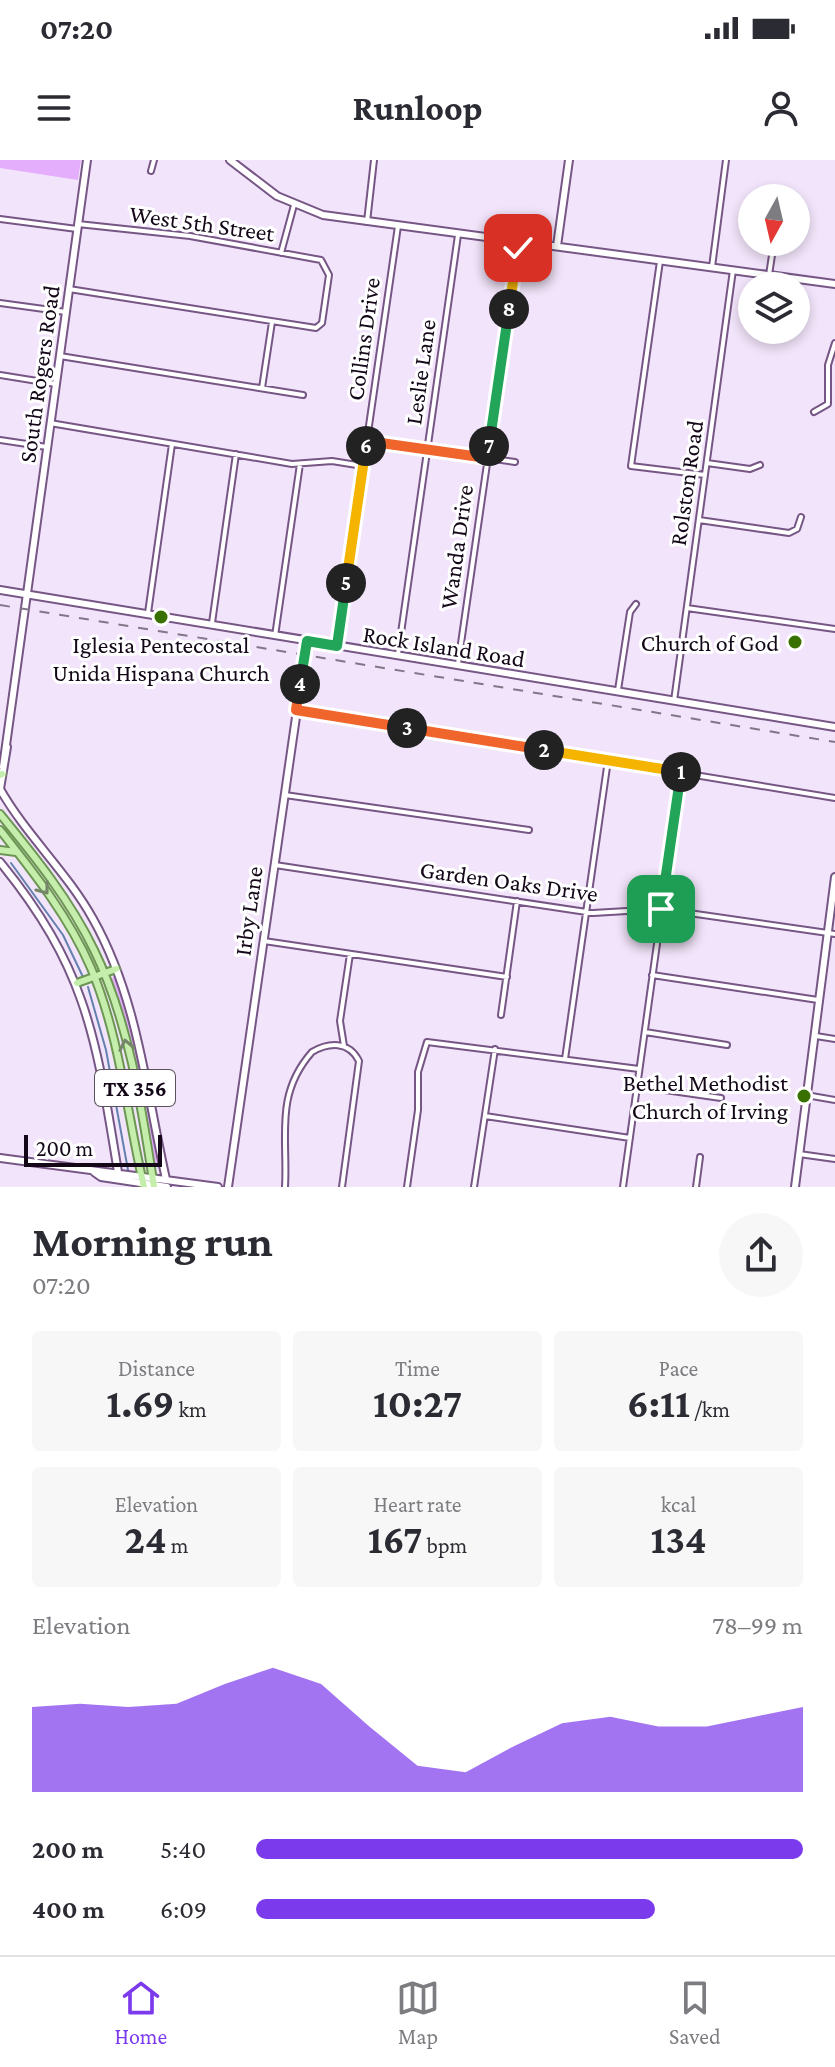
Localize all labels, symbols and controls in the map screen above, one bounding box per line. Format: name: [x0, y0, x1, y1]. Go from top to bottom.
text: 07:20: [40, 12, 113, 45]
icon: menu: [32, 86, 76, 130]
icon: person: [759, 86, 803, 130]
text: Runloop: [352, 88, 483, 128]
north arrow: [738, 184, 810, 256]
map controls: [738, 184, 810, 344]
street label: West 5th Street: [128, 199, 277, 247]
pin: [484, 214, 552, 282]
icon: check: [496, 226, 540, 270]
button: layers: [738, 272, 810, 344]
street label: Collins Drive: [341, 276, 385, 402]
street label: South Rogers Road: [13, 283, 65, 465]
pin: 8: [489, 289, 529, 329]
text: 8: [503, 296, 515, 321]
street label: Leslie Lane: [399, 318, 441, 426]
street label: Rolston Road: [664, 418, 708, 547]
pin: 6: [346, 426, 386, 466]
pin: 7: [469, 426, 509, 466]
text: 6: [360, 433, 372, 458]
text: 7: [484, 433, 494, 458]
street label: Wanda Drive: [434, 483, 478, 611]
pin: 5: [326, 563, 366, 603]
text: 5: [341, 570, 351, 595]
marker: Iglesia Pentecostal Unida Hispana Church: [152, 608, 170, 626]
street label: Rock Island Road: [361, 620, 527, 672]
place label: Church of God: [641, 629, 779, 656]
place label: Iglesia Pentecostal Unida Hispana Church: [52, 631, 270, 686]
marker: Church of God: [786, 633, 804, 651]
pin: 4: [280, 664, 320, 704]
text: 4: [294, 671, 306, 696]
pin: 3: [387, 708, 427, 748]
text: 3: [402, 715, 412, 740]
pin: 2: [524, 730, 564, 770]
text: 2: [538, 737, 550, 762]
pin: 1: [661, 752, 701, 792]
text: 1: [677, 759, 685, 784]
street label: Garden Oaks Drive: [418, 855, 600, 907]
street label: Irby Lane: [228, 865, 268, 957]
pin: [627, 875, 695, 943]
one-way arrow: [35, 880, 49, 894]
icon: arrive: [639, 887, 683, 931]
one-way arrow: [118, 1039, 135, 1053]
place label: Bethel Methodist Church of Irving: [623, 1069, 789, 1124]
road number: TX 356: [95, 1070, 175, 1106]
marker: Bethel Methodist Church of Irving: [795, 1087, 813, 1105]
scale bar: [24, 1131, 162, 1167]
text: 200 m: [36, 1136, 93, 1161]
button: share: [719, 1213, 803, 1297]
text: Morning run: [32, 1217, 273, 1265]
text: 07:20: [32, 1271, 91, 1300]
text: Distance: [118, 1356, 195, 1381]
text: Time: [395, 1356, 440, 1381]
text: Pace: [659, 1356, 698, 1381]
text: 1.69: [106, 1381, 174, 1426]
text: 10:27: [373, 1381, 462, 1426]
text: 6:11: [627, 1381, 690, 1426]
text: km: [174, 1397, 207, 1422]
text: /km: [690, 1397, 730, 1422]
text: Elevation: [115, 1492, 198, 1517]
text: Heart rate: [374, 1492, 461, 1517]
text: kcal: [661, 1492, 696, 1517]
text: 24: [125, 1517, 167, 1562]
text: 167: [368, 1517, 422, 1562]
text: 134: [650, 1517, 707, 1562]
text: m: [167, 1533, 188, 1558]
text: bpm: [422, 1533, 467, 1558]
text: Elevation: [32, 1611, 130, 1640]
text: 78–99 m: [712, 1611, 803, 1640]
text: 200 m: [32, 1835, 104, 1864]
text: 5:40: [160, 1835, 206, 1864]
text: 400 m: [32, 1895, 105, 1924]
text: 6:09: [160, 1895, 207, 1924]
tab: Home: [114, 1976, 167, 2049]
tab: Map: [396, 1976, 440, 2049]
tab: Saved: [669, 1976, 721, 2049]

